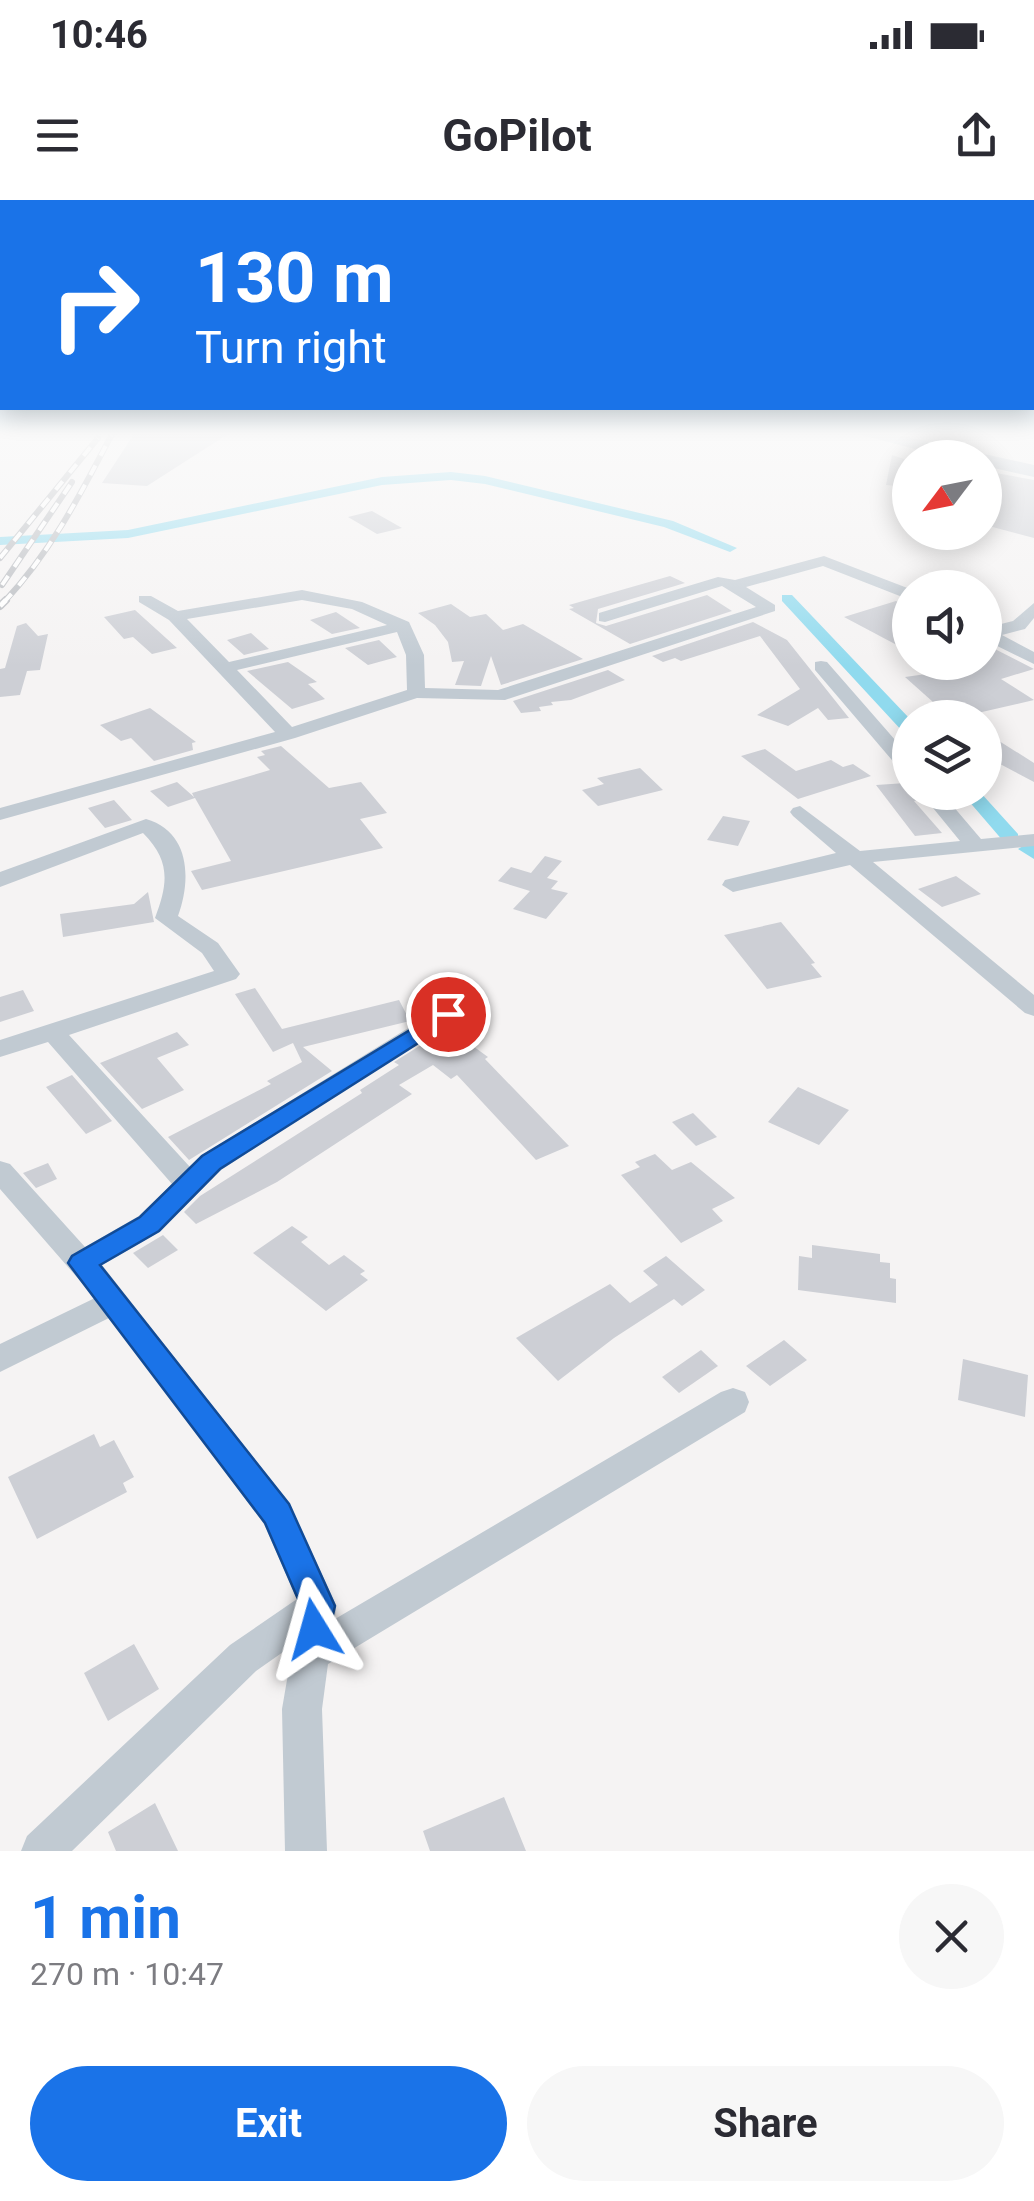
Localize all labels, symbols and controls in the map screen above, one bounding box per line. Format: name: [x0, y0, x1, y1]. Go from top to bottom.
text: 10:46: [50, 13, 148, 57]
icon: menu: [30, 108, 85, 163]
icon: share: [949, 108, 1004, 163]
text: GoPilot: [442, 109, 592, 162]
text: 130 m: [195, 237, 394, 319]
icon: right: [30, 240, 160, 370]
text: Turn right: [195, 321, 387, 374]
north arrow: [892, 440, 1002, 550]
map controls: [892, 440, 1002, 810]
button: sound: [892, 570, 1002, 680]
button: layers: [892, 700, 1002, 810]
pin: [406, 972, 491, 1057]
icon: arrive: [421, 987, 476, 1042]
position arrow: [262, 1577, 366, 1681]
text: 1 min: [30, 1882, 181, 1953]
button: close: [899, 1884, 1004, 1989]
text: 270 m · 10:47: [30, 1955, 224, 1993]
button: Exit: [30, 2066, 507, 2181]
button: Share: [527, 2066, 1004, 2181]

